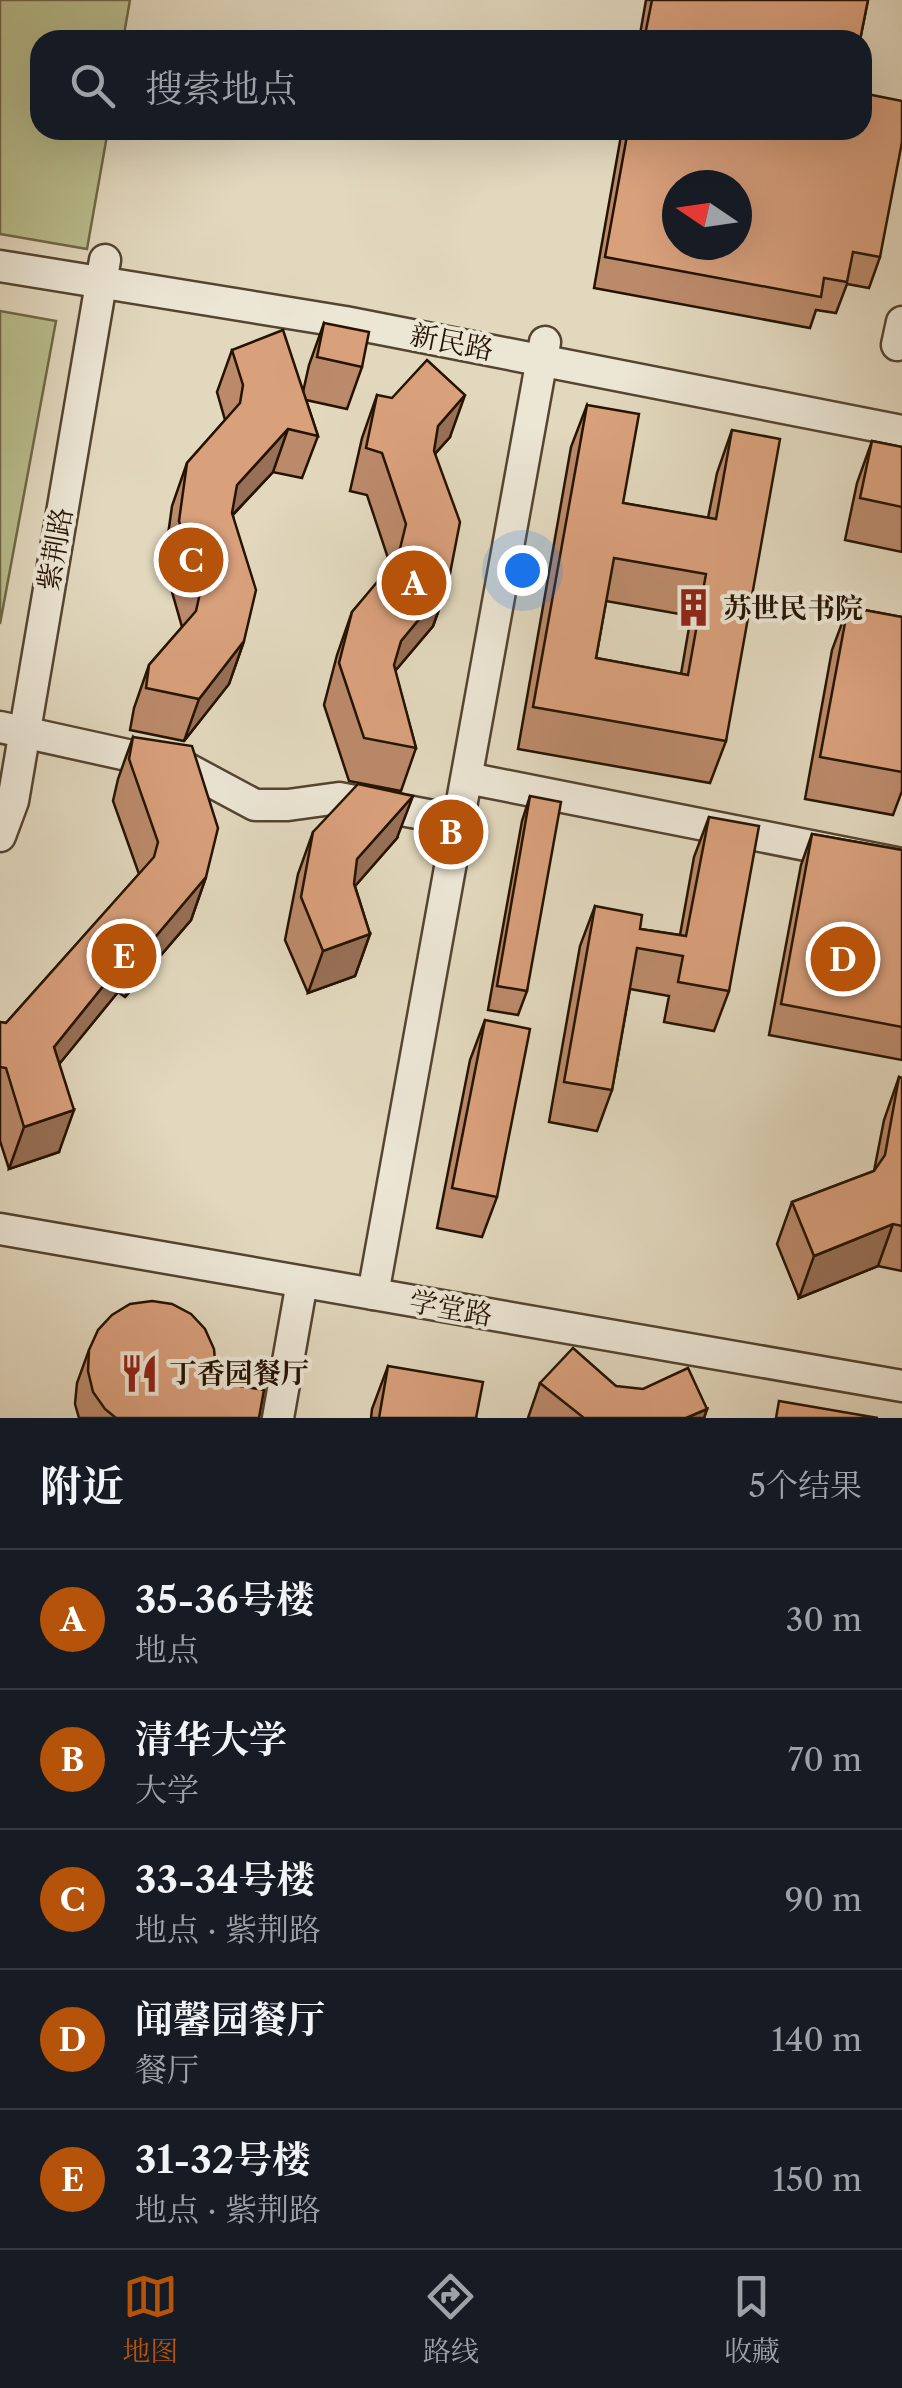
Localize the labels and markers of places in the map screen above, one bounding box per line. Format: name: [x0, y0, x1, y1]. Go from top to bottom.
pin: C: [158, 522, 224, 598]
pin: A: [382, 546, 446, 620]
building icon: 苏世民书院: [672, 587, 714, 629]
place label: 苏世民书院: [723, 591, 863, 625]
pin: B: [418, 794, 484, 870]
pin: E: [92, 918, 156, 994]
pin: D: [810, 922, 876, 996]
restaurant icon: 丁香园餐厅: [118, 1352, 160, 1394]
place label: 丁香园餐厅: [169, 1356, 309, 1390]

